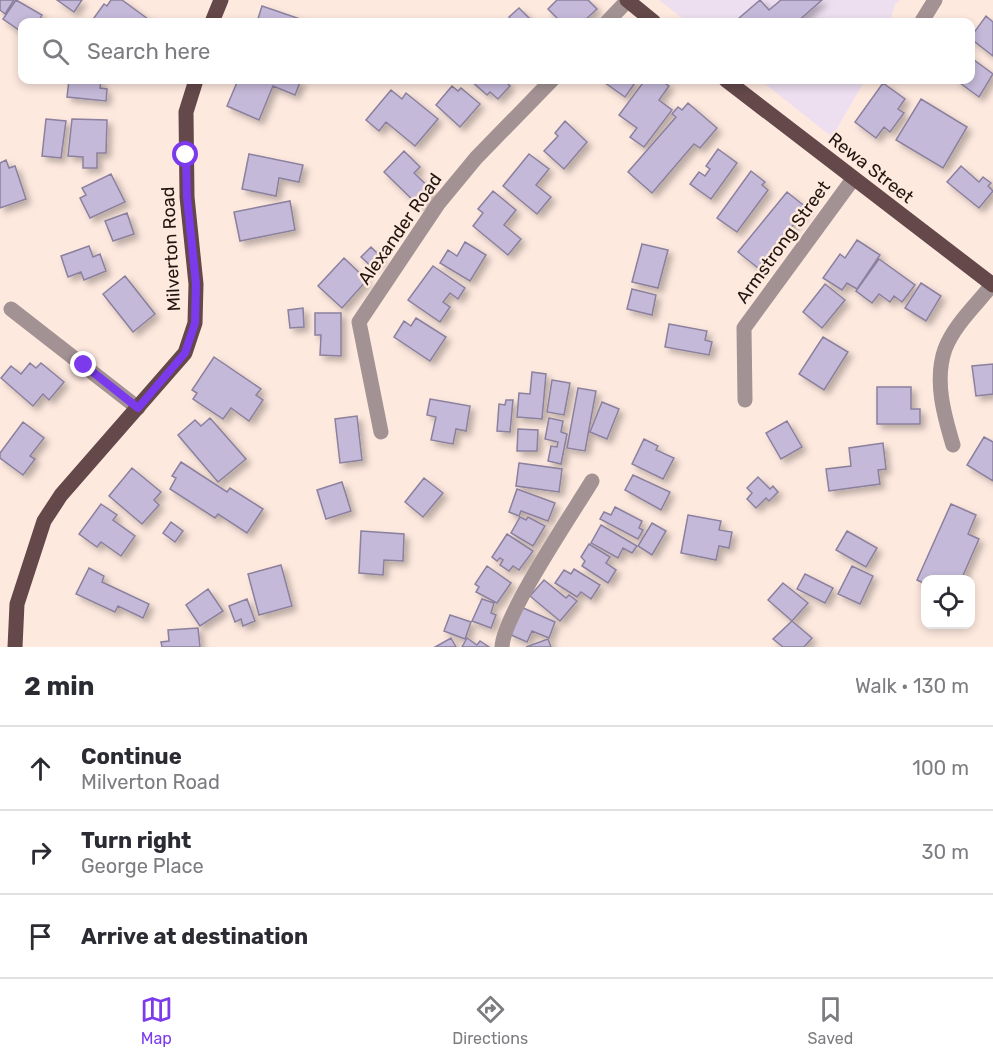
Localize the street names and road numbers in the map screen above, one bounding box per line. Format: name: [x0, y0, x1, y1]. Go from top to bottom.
street label: Rewa Street: [824, 128, 918, 208]
street label: Alexander Road: [353, 169, 447, 289]
street label: Armstrong Street: [731, 176, 835, 308]
street label: Milverton Road: [157, 186, 185, 312]

